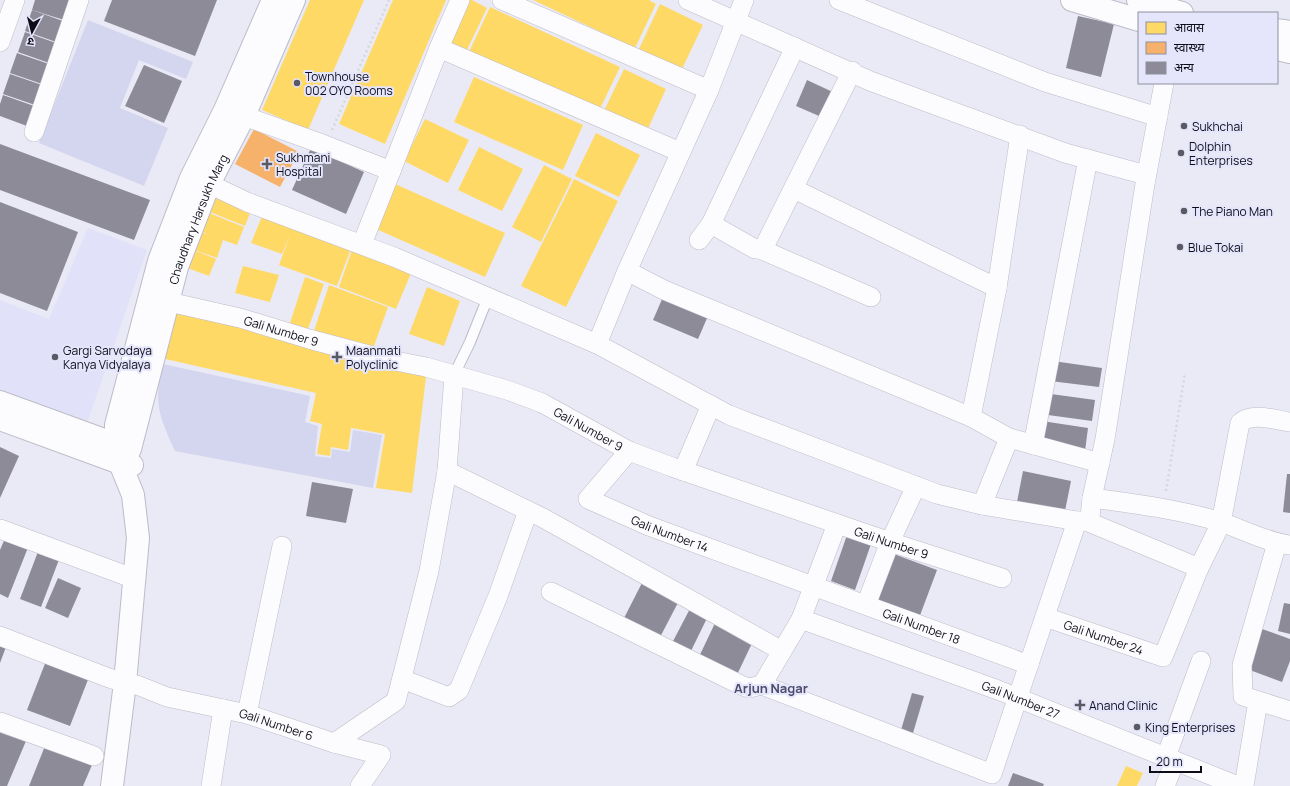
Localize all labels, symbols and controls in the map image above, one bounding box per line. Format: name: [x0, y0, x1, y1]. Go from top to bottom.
north arrow: [12, 12, 52, 52]
legend: [1138, 12, 1278, 84]
text: आवास: [1174, 19, 1205, 36]
text: उ: [26, 35, 35, 50]
text: स्वास्थ्य: [1174, 39, 1206, 56]
text: अन्य: [1174, 59, 1195, 76]
place label: Townhouse 002 OYO Rooms: [305, 68, 393, 99]
marker: Townhouse 002 OYO Rooms: [292, 78, 302, 88]
place label: Sukhchai: [1192, 118, 1243, 135]
marker: Sukhchai: [1179, 121, 1189, 131]
place label: Dolphin Enterprises: [1189, 138, 1253, 169]
marker: Dolphin Enterprises: [1176, 148, 1186, 158]
place label: Sukhmani Hospital: [276, 149, 330, 180]
street label: Chaudhary Harsukh Marg: [164, 151, 232, 286]
marker: Sukhmani Hospital: [261, 158, 273, 170]
place label: The Piano Man: [1192, 203, 1273, 220]
marker: The Piano Man: [1179, 206, 1189, 216]
place label: Blue Tokai: [1188, 239, 1243, 256]
marker: Blue Tokai: [1175, 242, 1185, 252]
street label: Gali Number 9: [242, 311, 320, 350]
place label: Gargi Sarvodaya Kanya Vidyalaya: [63, 342, 152, 373]
place label: Maanmati Polyclinic: [346, 342, 401, 373]
marker: Maanmati Polyclinic: [331, 351, 343, 363]
marker: Gargi Sarvodaya Kanya Vidyalaya: [50, 352, 60, 362]
street label: Gali Number 9: [551, 403, 626, 455]
street label: Gali Number 14: [629, 511, 711, 556]
street label: Gali Number 9: [852, 522, 931, 562]
street label: Gali Number 18: [880, 604, 963, 648]
street label: Gali Number 24: [1062, 615, 1146, 658]
street label: Gali Number 27: [979, 676, 1062, 722]
district label: Arjun Nagar: [734, 679, 808, 697]
place label: Anand Clinic: [1089, 697, 1158, 714]
marker: Anand Clinic: [1074, 699, 1086, 711]
street label: Gali Number 6: [238, 704, 316, 744]
place label: King Enterprises: [1145, 719, 1235, 736]
marker: King Enterprises: [1132, 722, 1142, 732]
scale bar: [1150, 748, 1201, 774]
text: 20 m: [1156, 753, 1183, 770]

